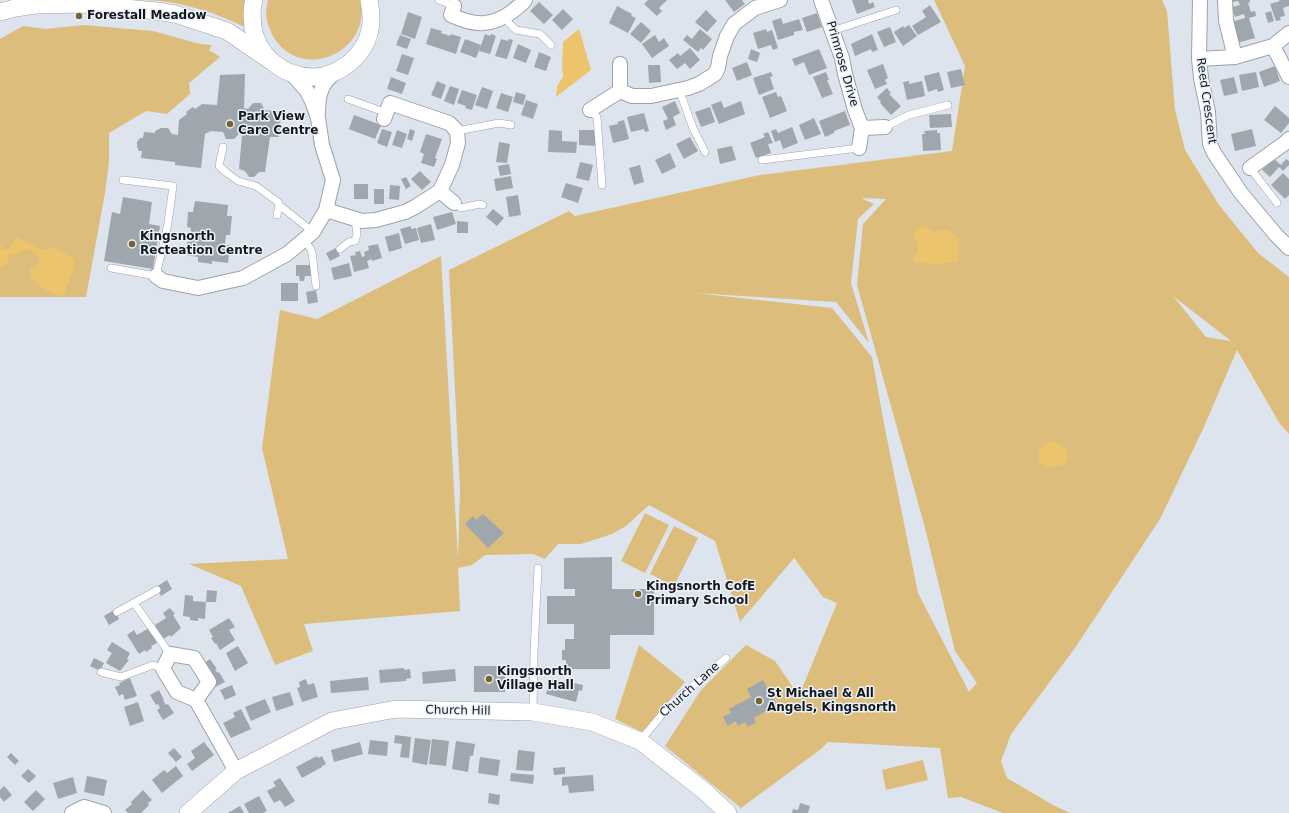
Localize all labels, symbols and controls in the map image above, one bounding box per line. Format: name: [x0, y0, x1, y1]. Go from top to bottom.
place label: Forestall Meadow: [87, 9, 206, 23]
marker: Forestall Meadow: [74, 11, 84, 21]
street label: Primrose Drive: [823, 20, 861, 108]
street label: Reed Crescent: [1193, 57, 1219, 145]
place label: Park View Care Centre: [238, 110, 318, 138]
marker: Park View Care Centre: [225, 119, 235, 129]
place label: Kingsnorth Recteation Centre: [140, 230, 263, 258]
marker: Kingsnorth Recteation Centre: [127, 239, 137, 249]
place label: Kingsnorth CofE Primary School: [646, 580, 755, 608]
marker: Kingsnorth CofE Primary School: [633, 589, 643, 599]
street label: Church Lane: [657, 659, 723, 721]
place label: Kingsnorth Village Hall: [497, 665, 574, 693]
marker: Kingsnorth Village Hall: [484, 674, 494, 684]
place label: St Michael & All Angels, Kingsnorth: [767, 687, 896, 715]
marker: St Michael & All Angels, Kingsnorth: [754, 696, 764, 706]
street label: Church Hill: [425, 703, 491, 719]

